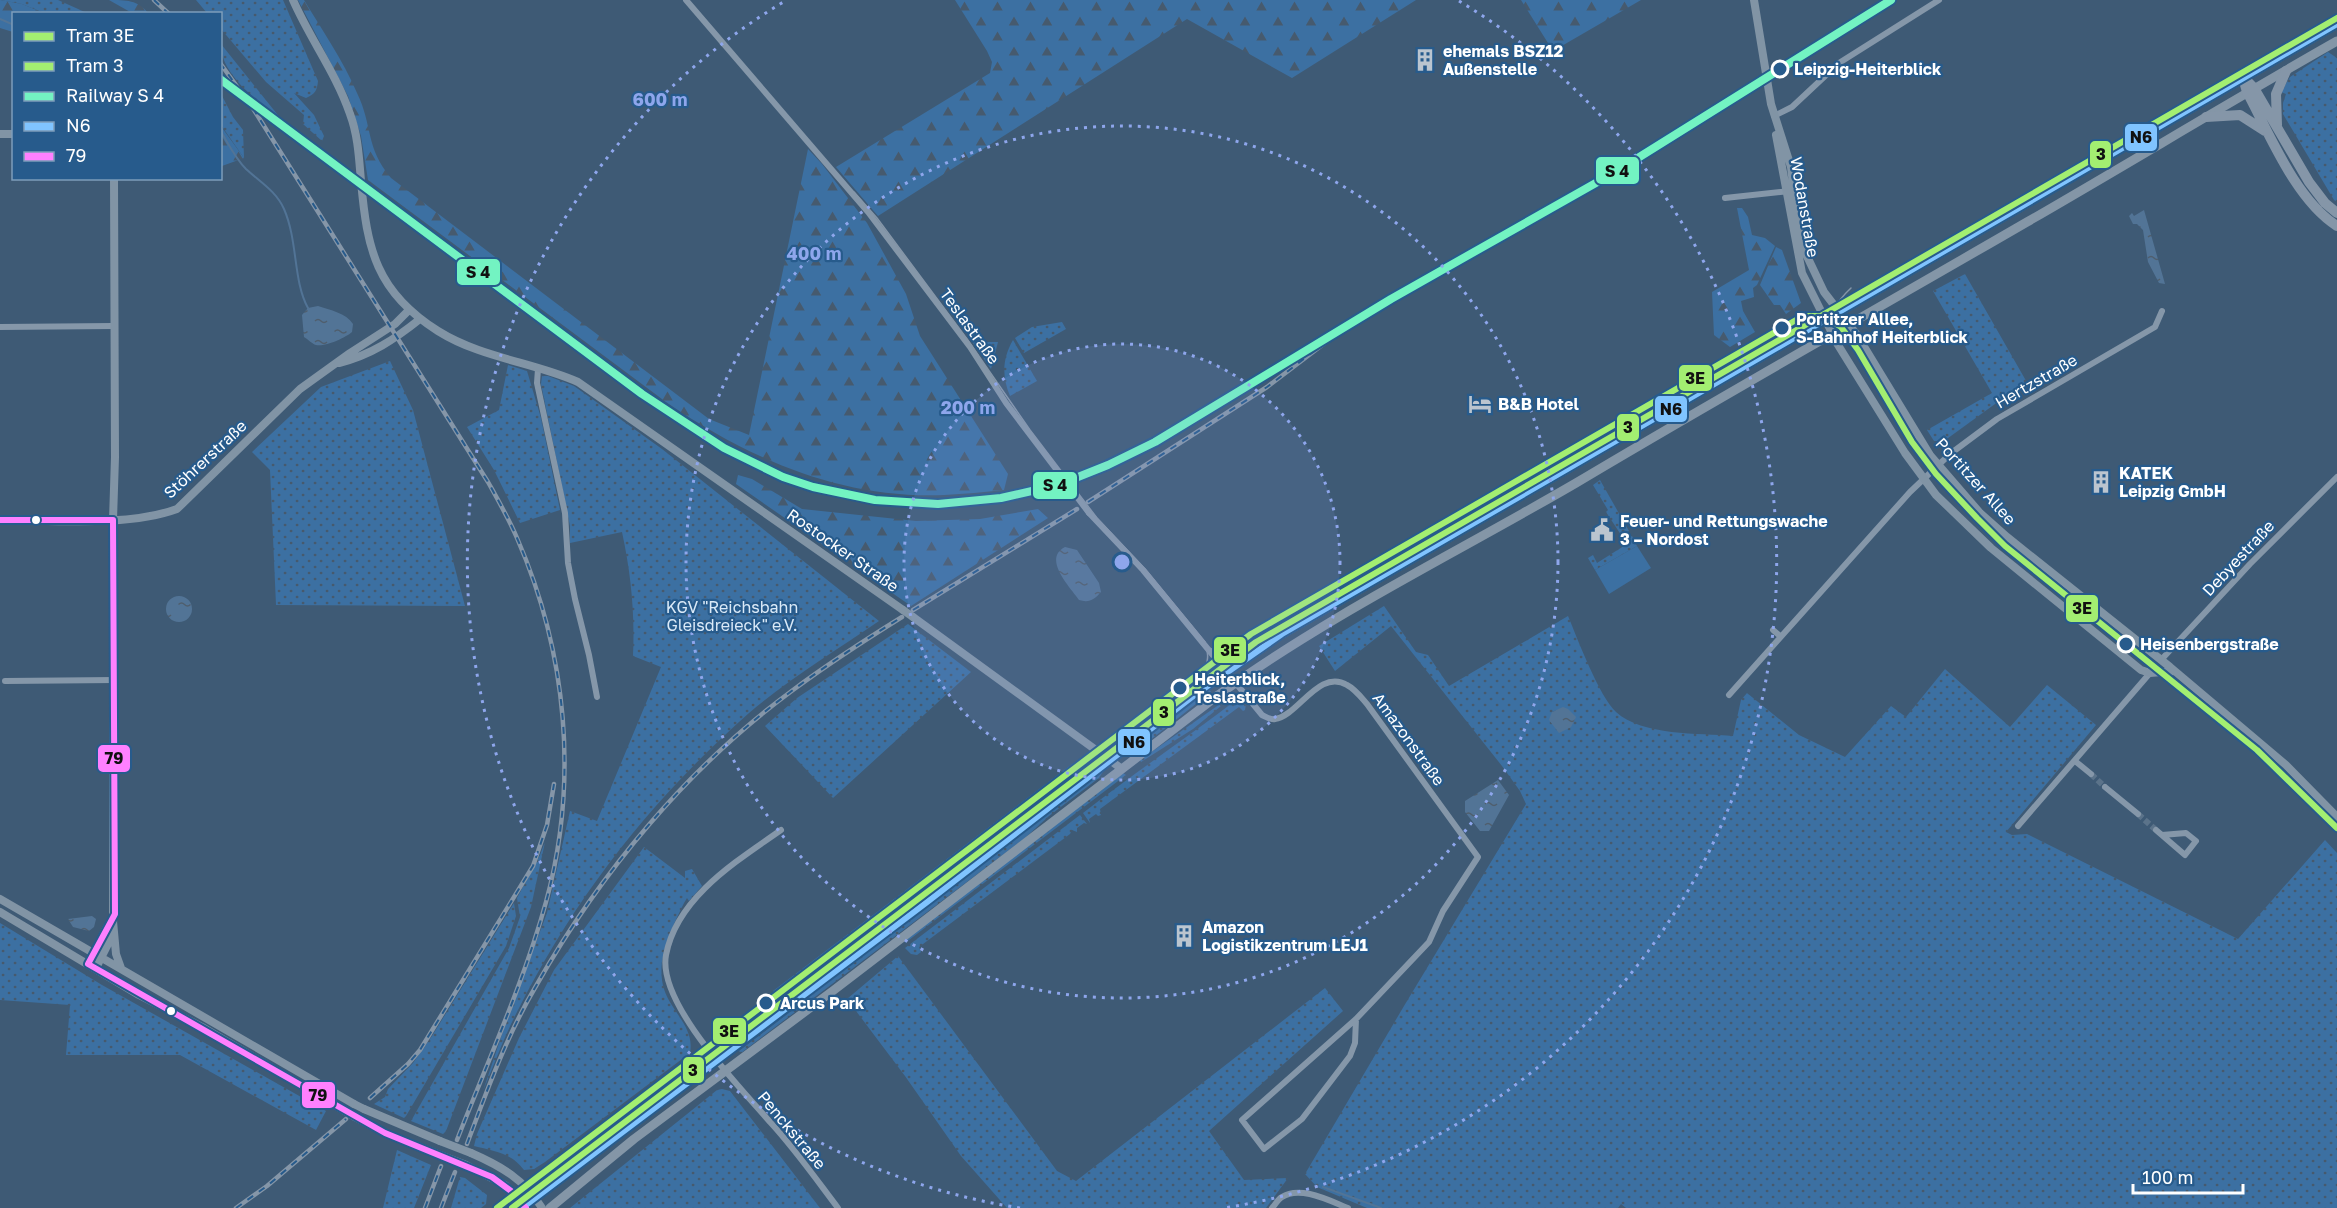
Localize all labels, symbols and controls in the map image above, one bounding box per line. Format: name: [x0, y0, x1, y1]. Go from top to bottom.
legend: [12, 12, 222, 180]
text: Tram 3E: [66, 24, 135, 46]
place label: ehemals BSZ12 Außenstelle: [1443, 41, 1563, 79]
building icon: ehemals BSZ12 Außenstelle: [1412, 47, 1438, 73]
text: Tram 3: [66, 54, 124, 76]
place label: Leipzig-Heiterblick: [1794, 59, 1942, 79]
marker: Leipzig-Heiterblick: [1771, 60, 1789, 78]
text: Railway S 4: [66, 84, 164, 106]
text: 600 m: [632, 88, 688, 110]
text: N6: [66, 114, 91, 136]
line badge: N6: [2124, 123, 2158, 152]
text: N6: [2130, 127, 2152, 147]
line badge: 3: [2089, 140, 2112, 169]
text: 79: [66, 144, 86, 166]
text: 3: [2096, 144, 2106, 164]
street label: Wodanstraße: [1786, 155, 1824, 259]
line badge: S 4: [1595, 156, 1640, 185]
text: S 4: [1605, 161, 1629, 181]
text: 400 m: [787, 242, 841, 264]
line badge: S 4: [456, 258, 501, 286]
text: S 4: [466, 262, 490, 282]
street label: Teslastraße: [936, 284, 1004, 368]
place label: Portitzer Allee, S-Bahnhof Heiterblick: [1796, 309, 1969, 347]
marker: Portitzer Allee, S-Bahnhof Heiterblick: [1773, 319, 1791, 337]
street label: Hertzstraße: [1991, 349, 2081, 413]
line badge: 3E: [1678, 364, 1713, 392]
text: 3E: [1685, 368, 1705, 388]
hotel icon: B&B Hotel: [1467, 391, 1493, 417]
place label: B&B Hotel: [1498, 394, 1579, 414]
line badge: N6: [1654, 395, 1688, 423]
text: 200 m: [941, 396, 995, 418]
text: N6: [1660, 399, 1682, 419]
line badge: 3: [1616, 413, 1640, 442]
street label: Stöhrerstraße: [159, 416, 251, 502]
text: 3: [1623, 417, 1633, 437]
street label: Portitzer Allee: [1932, 433, 2020, 529]
place label: KATEK Leipzig GmbH: [2119, 463, 2226, 501]
building icon: KATEK Leipzig GmbH: [2088, 469, 2114, 495]
line badge: S 4: [1032, 471, 1078, 500]
text: S 4: [1043, 475, 1067, 495]
street label: Rostocker Straße: [783, 504, 903, 596]
place label: Feuer- und Rettungswache 3 – Nordost: [1620, 511, 1828, 549]
unlabelled marker: [30, 514, 42, 526]
street label: Debyestraße: [2198, 516, 2278, 600]
public building icon: Feuer- und Rettungswache 3 – Nordost: [1589, 517, 1615, 543]
centre of rings: [1112, 552, 1132, 572]
line badge: 3E: [2065, 594, 2099, 623]
park label: KGV "Reichsbahn Gleisdreieck" e.V.: [666, 597, 798, 635]
text: 3E: [2072, 598, 2092, 618]
place label: Heisenbergstraße: [2140, 634, 2279, 654]
marker: Heisenbergstraße: [2117, 635, 2135, 653]
line badge: 3E: [1213, 636, 1247, 664]
text: 3E: [1220, 640, 1240, 660]
place label: Heiterblick, Teslastraße: [1194, 669, 1286, 707]
marker: Heiterblick, Teslastraße: [1171, 679, 1189, 697]
street label: Amazonstraße: [1369, 689, 1449, 789]
line badge: 3: [1152, 698, 1175, 727]
text: 3: [1159, 702, 1169, 722]
line badge: N6: [1117, 728, 1151, 756]
text: N6: [1123, 732, 1145, 752]
line badge: 79: [97, 744, 131, 773]
text: 79: [105, 748, 123, 768]
place label: Amazon Logistikzentrum LEJ1: [1202, 917, 1368, 955]
building icon: Amazon Logistikzentrum LEJ1: [1171, 923, 1197, 949]
place label: Arcus Park: [780, 993, 865, 1013]
marker: Arcus Park: [757, 994, 775, 1012]
unlabelled marker: [165, 1005, 177, 1017]
line badge: 3E: [712, 1017, 747, 1045]
text: 3E: [719, 1021, 739, 1041]
line badge: 3: [682, 1056, 705, 1084]
text: 3: [688, 1060, 698, 1080]
line badge: 79: [301, 1081, 336, 1109]
text: 79: [309, 1085, 327, 1105]
street label: Penckstraße: [754, 1087, 830, 1173]
scale bar: [2133, 1157, 2242, 1195]
text: 100 m: [2142, 1166, 2193, 1188]

